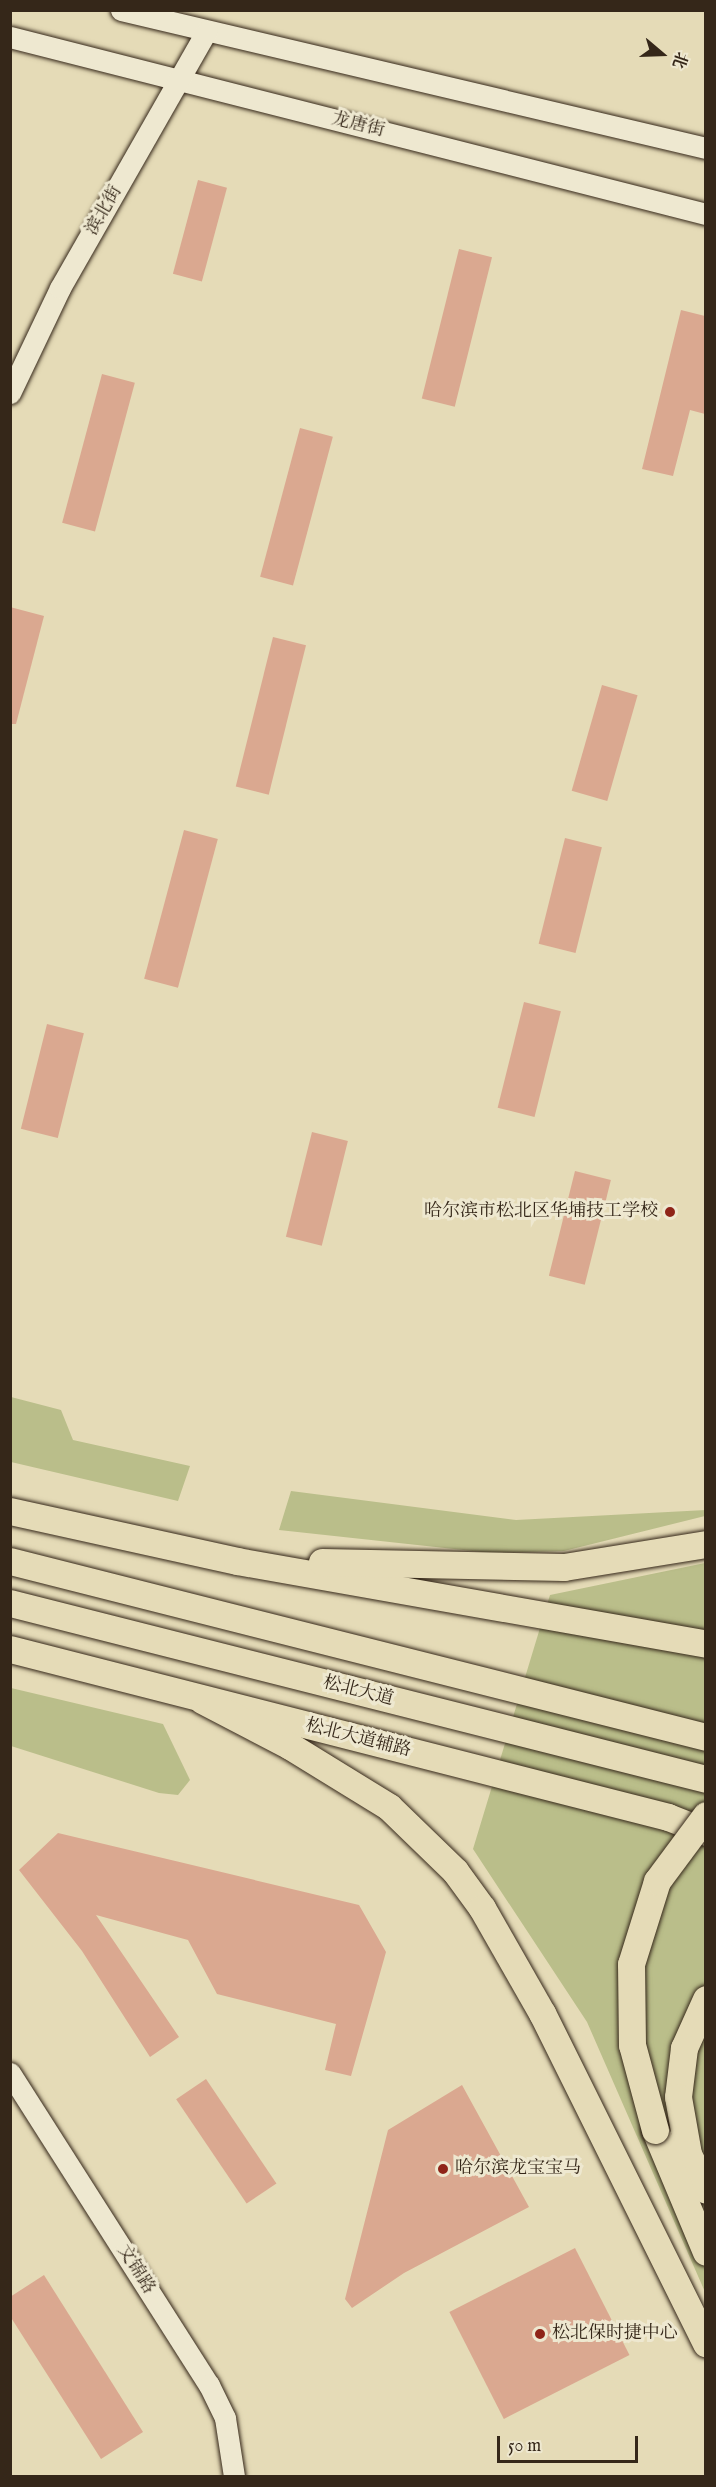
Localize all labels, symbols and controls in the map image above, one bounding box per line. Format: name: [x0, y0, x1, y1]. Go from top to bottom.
north arrow: [632, 24, 692, 84]
text: 北: [667, 49, 691, 71]
street label: 龙唐街: [329, 109, 387, 143]
street label: 滨北街: [82, 182, 128, 240]
place label: 哈尔滨市松北区华埔技工学校: [424, 1201, 658, 1223]
marker: 哈尔滨市松北区华埔技工学校: [663, 1205, 677, 1219]
street label: 松北大道: [320, 1673, 396, 1711]
street label: 松北大道辅路: [303, 1715, 413, 1763]
place label: 哈尔滨龙宝宝马: [455, 2158, 581, 2180]
marker: 哈尔滨龙宝宝马: [436, 2162, 450, 2176]
street label: 文锦路: [112, 2241, 158, 2299]
place label: 松北保时捷中心: [552, 2323, 678, 2345]
marker: 松北保时捷中心: [533, 2327, 547, 2341]
scale bar: [500, 2424, 641, 2462]
text: 50 m: [508, 2435, 541, 2458]

